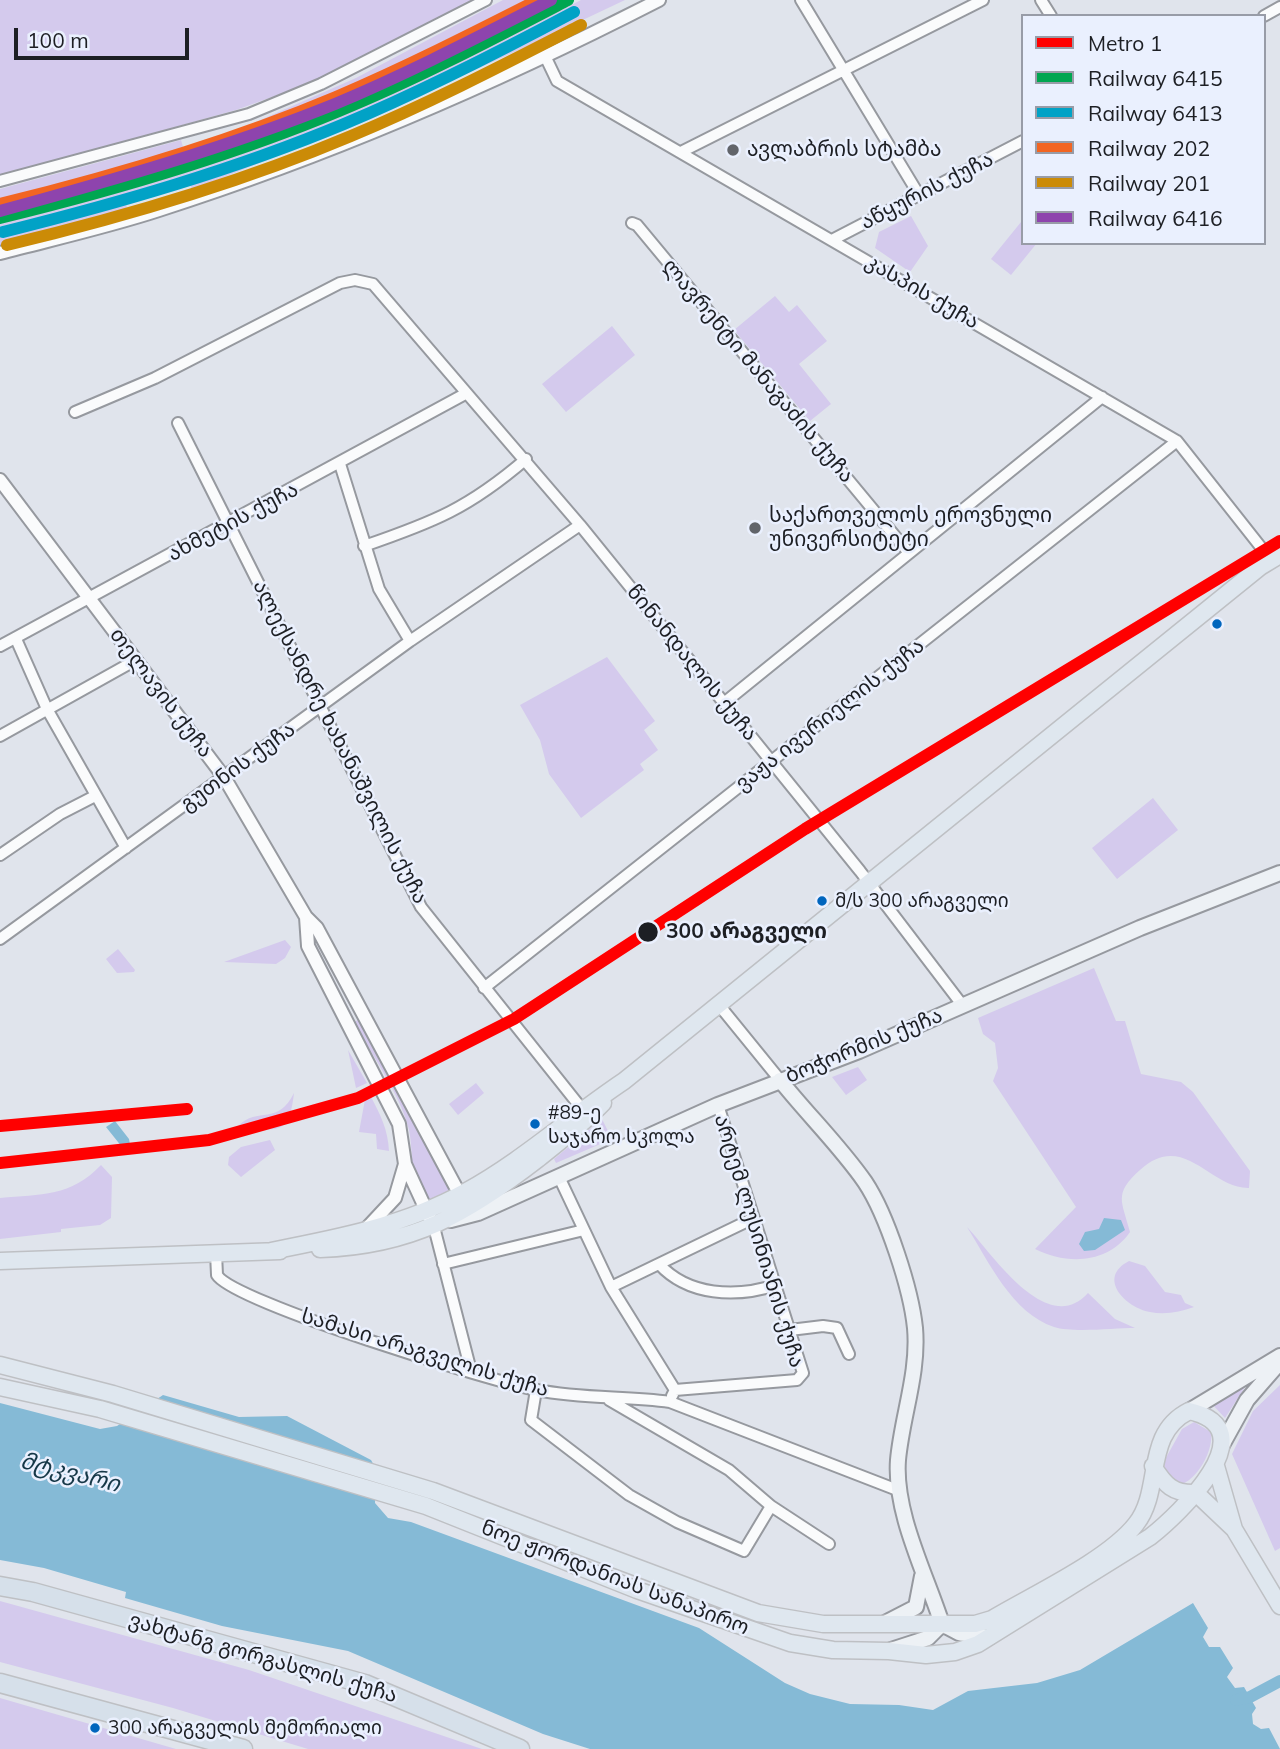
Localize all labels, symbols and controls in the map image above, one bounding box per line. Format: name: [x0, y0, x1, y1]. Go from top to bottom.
scale bar: [18, 14, 192, 58]
legend: [1021, 14, 1266, 245]
text: 100 m: [27, 27, 89, 53]
text: Metro 1: [1088, 30, 1162, 56]
text: Railway 6415: [1088, 65, 1223, 91]
text: Railway 6413: [1088, 100, 1223, 126]
text: Railway 202: [1088, 135, 1210, 161]
place label: ავლაბრის სტამბა: [747, 137, 942, 163]
marker: ავლაბრის სტამბა: [725, 142, 741, 158]
street label: აწყურის ქუჩა: [856, 147, 998, 235]
text: Railway 201: [1088, 170, 1210, 196]
text: Railway 6416: [1088, 205, 1223, 231]
street label: კასპის ქუჩა: [860, 249, 984, 335]
street label: ლავრენტი მანაგაძის ქუჩა: [657, 254, 859, 488]
street label: ახმეტის ქუჩა: [163, 477, 303, 567]
place label: საქართველოს ეროვნული უნივერსიტეტი: [769, 503, 1052, 553]
marker: საქართველოს ეროვნული უნივერსიტეტი: [747, 520, 763, 536]
street label: ალექსანდრე ხახანაშვილის ქუჩა: [247, 576, 433, 908]
street label: წინანდალის ქუჩა: [621, 580, 763, 746]
unlabelled marker: [1210, 617, 1224, 631]
street label: თელავის ქუჩა: [104, 623, 218, 763]
street label: ვაჟა ივერიელის ქუჩა: [730, 633, 930, 797]
street label: გუთნის ქუჩა: [176, 717, 300, 817]
place label: მ/ს 300 არაგველი: [835, 890, 1009, 912]
marker: მ/ს 300 არაგველი: [815, 894, 829, 908]
place label: 300 არაგველი: [666, 919, 827, 945]
marker: 300 არაგველი: [636, 920, 660, 944]
street label: ბოჭორმის ქუჩა: [782, 1003, 946, 1089]
place label: #89-ე საჯარო სკოლა: [548, 1102, 695, 1146]
street label: არტემ ლუსინიანის ქუჩა: [708, 1111, 810, 1371]
marker: #89-ე საჯარო სკოლა: [528, 1117, 542, 1131]
street label: სამასი არაგველის ქუჩა: [298, 1303, 552, 1403]
water label: მტკვარი: [17, 1447, 123, 1499]
street label: ნოე ჟორდანიას სანაპირო: [478, 1515, 752, 1641]
street label: ვახტანგ გორგასლის ქუჩა: [126, 1608, 400, 1708]
place label: 300 არაგველის მემორიალი: [108, 1717, 382, 1739]
marker: 300 არაგველის მემორიალი: [88, 1721, 102, 1735]

